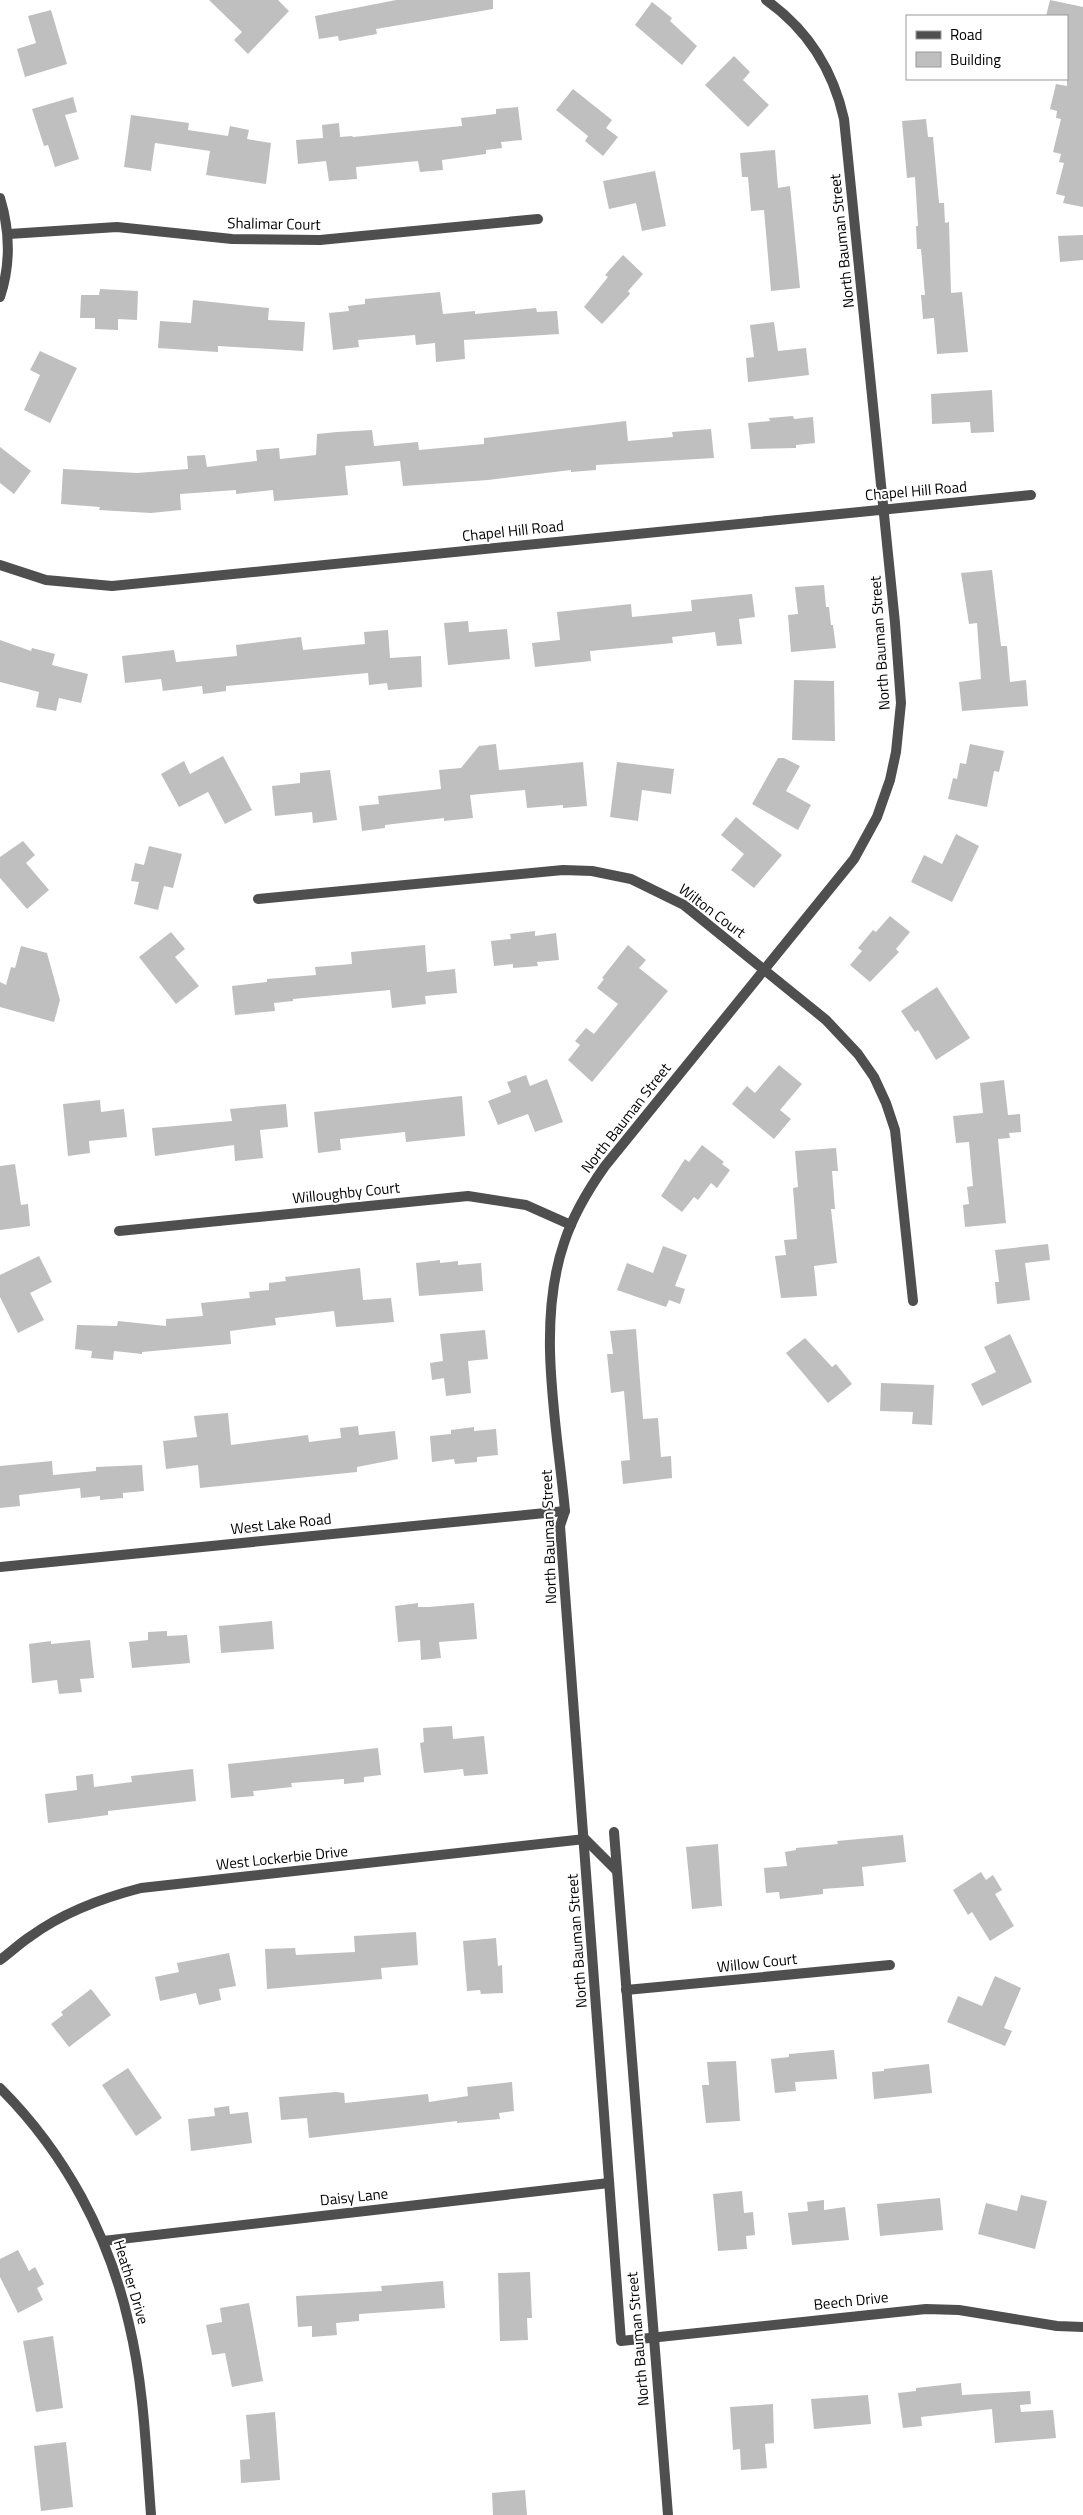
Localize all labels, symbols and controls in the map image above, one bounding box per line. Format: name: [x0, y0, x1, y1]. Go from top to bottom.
legend: [906, 15, 1068, 80]
text: Road: [950, 23, 982, 46]
text: Building: [950, 48, 1001, 71]
street label: North Bauman Street: [823, 172, 860, 309]
street label: Shalimar Court: [227, 211, 322, 236]
street label: Chapel Hill Road: [864, 475, 968, 506]
street label: Chapel Hill Road: [461, 514, 565, 547]
street label: North Bauman Street: [863, 574, 896, 711]
street label: Wilton Court: [674, 878, 751, 944]
street label: North Bauman Street: [575, 1057, 677, 1178]
street label: Willoughby Court: [291, 1175, 401, 1210]
street label: North Bauman Street: [535, 1469, 562, 1605]
street label: West Lake Road: [229, 1507, 332, 1540]
street label: West Lockerbie Drive: [215, 1839, 349, 1876]
street label: North Bauman Street: [560, 1872, 593, 2009]
street label: Willow Court: [716, 1947, 799, 1978]
street label: Daisy Lane: [319, 2182, 389, 2212]
street label: Heather Drive: [108, 2237, 155, 2327]
street label: North Bauman Street: [620, 2270, 655, 2407]
street label: Beech Drive: [812, 2285, 889, 2316]

